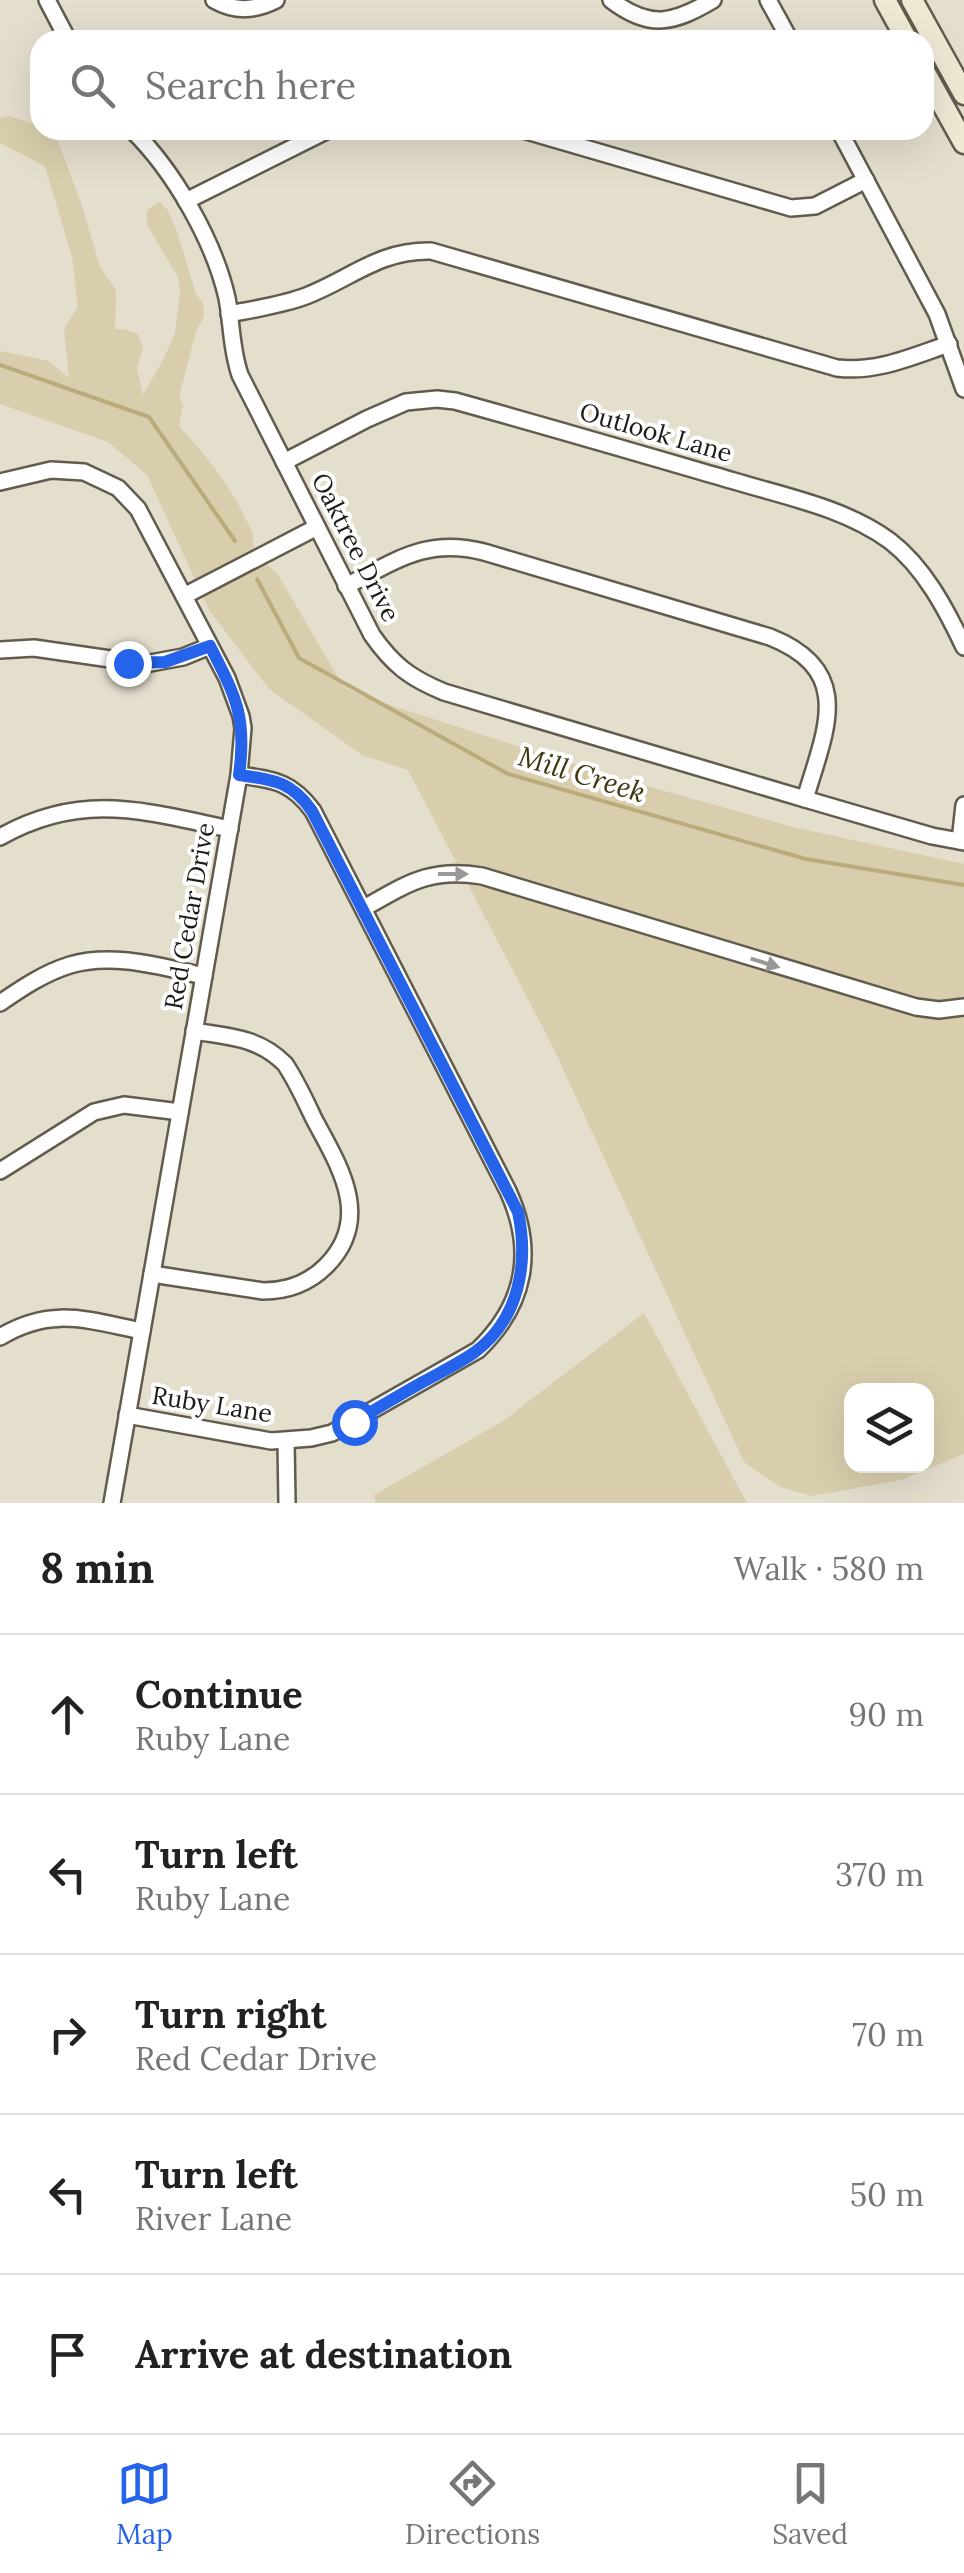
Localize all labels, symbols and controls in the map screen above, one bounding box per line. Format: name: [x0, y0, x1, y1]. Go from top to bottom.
search box: [30, 30, 934, 140]
icon: search: [65, 58, 120, 113]
text: Search here: [145, 61, 356, 109]
street label: Outlook Lane: [576, 395, 736, 469]
street label: Oaktree Drive: [305, 467, 407, 627]
route end: [106, 641, 152, 687]
water label: Mill Creek: [514, 738, 650, 810]
street label: Red Cedar Drive: [157, 820, 221, 1012]
one-way arrow: [438, 866, 470, 882]
one-way arrow: [750, 956, 780, 971]
street label: Ruby Lane: [150, 1379, 274, 1429]
map controls: [844, 1383, 934, 1473]
button: layers: [844, 1383, 934, 1473]
route start: [332, 1400, 378, 1446]
text: 8 min: [40, 1541, 154, 1595]
text: Walk · 580 m: [734, 1548, 924, 1589]
text: Continue: [135, 1670, 303, 1718]
icon: ahead: [40, 1687, 95, 1742]
text: 90 m: [849, 1694, 924, 1735]
text: Ruby Lane: [135, 1718, 290, 1759]
text: Turn left: [135, 1830, 298, 1878]
icon: left: [40, 1847, 95, 1902]
text: 370 m: [835, 1854, 924, 1895]
text: Ruby Lane: [135, 1878, 290, 1919]
text: Turn right: [135, 1990, 326, 2038]
icon: right: [40, 2007, 95, 2062]
text: 70 m: [852, 2014, 924, 2055]
text: Red Cedar Drive: [135, 2038, 377, 2079]
text: Turn left: [135, 2150, 298, 2198]
icon: left: [40, 2167, 95, 2222]
text: 50 m: [850, 2174, 924, 2215]
text: River Lane: [135, 2198, 292, 2239]
icon: arrive: [40, 2327, 95, 2382]
text: Arrive at destination: [135, 2330, 512, 2378]
tab: Map: [116, 2456, 173, 2552]
tab: Directions: [405, 2456, 540, 2552]
tab: Saved: [772, 2456, 848, 2552]

